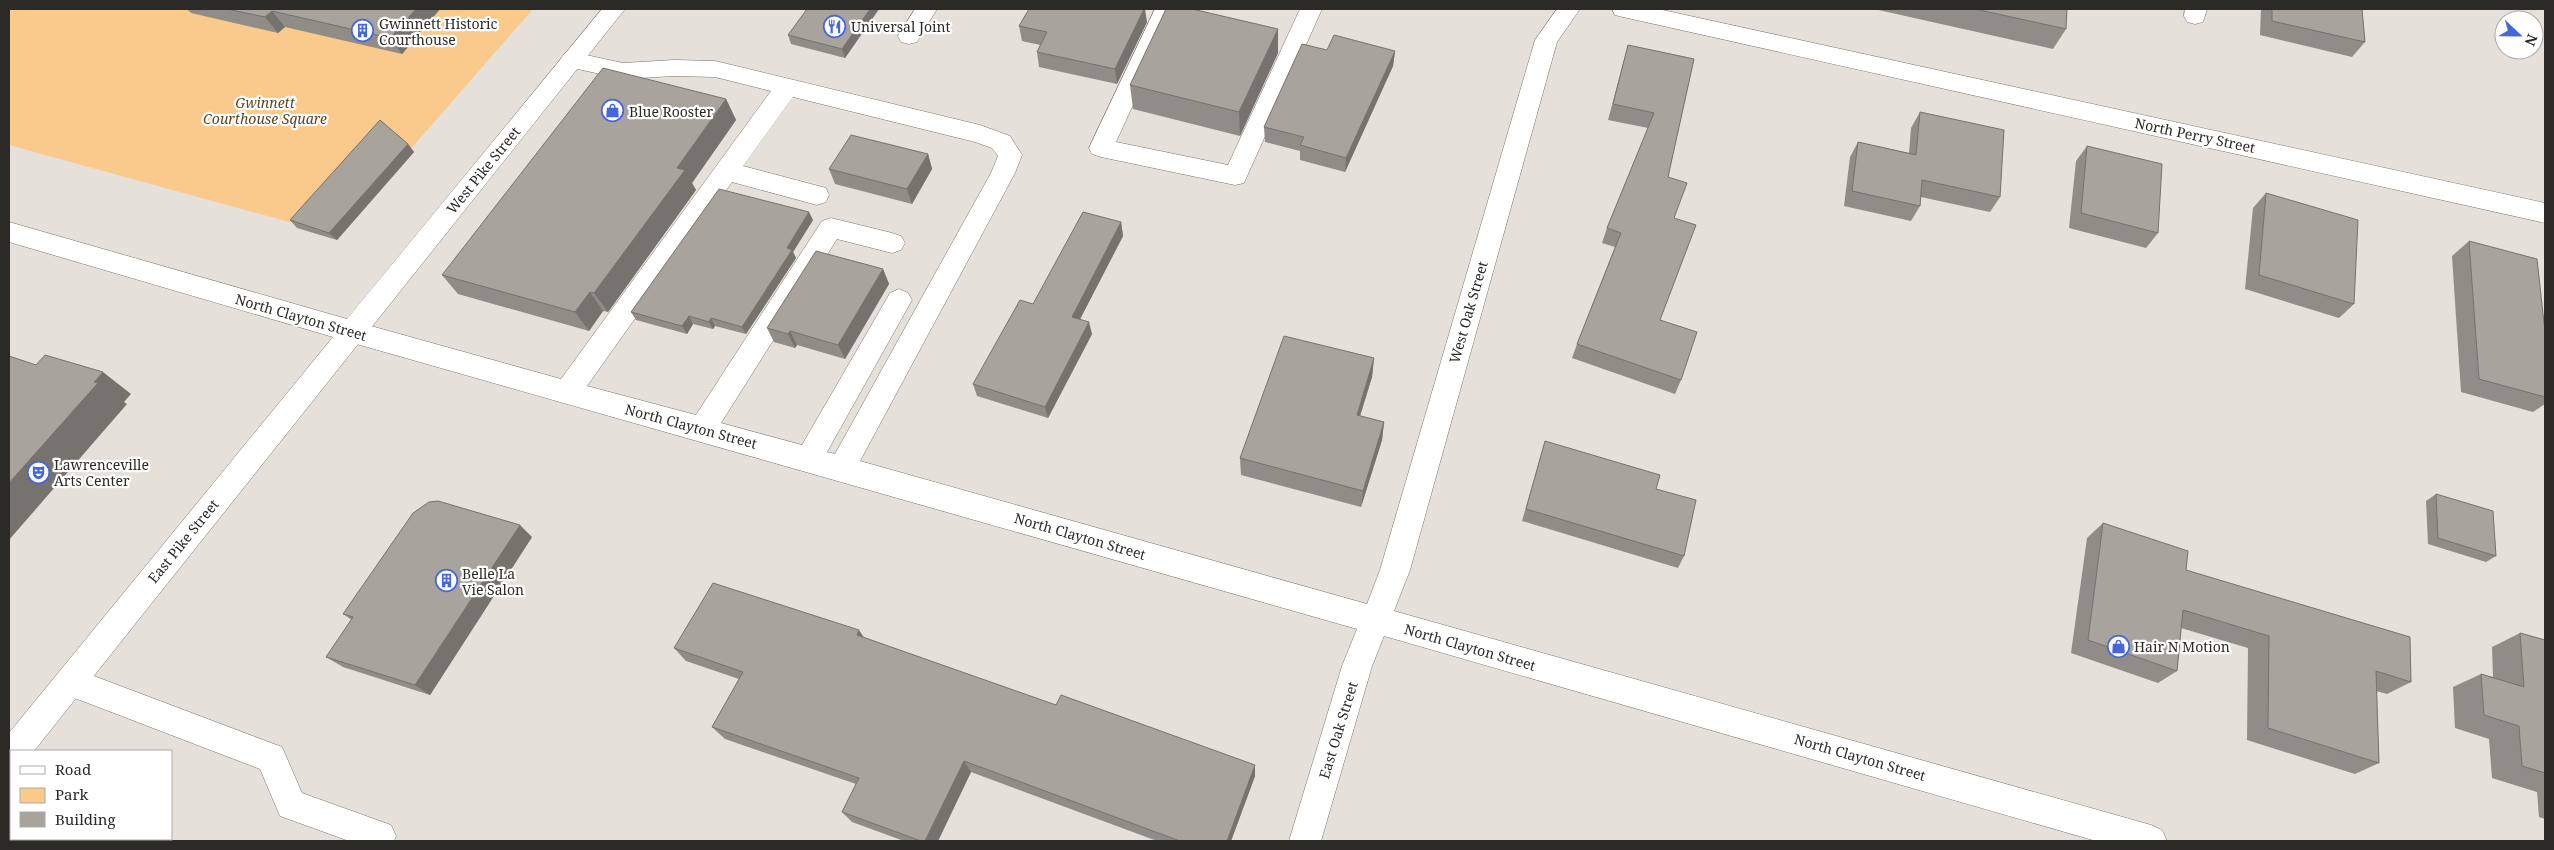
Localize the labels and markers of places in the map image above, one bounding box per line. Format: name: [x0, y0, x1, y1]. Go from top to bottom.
place label: Gwinnett Historic Courthouse: [379, 14, 498, 49]
restaurant icon: Universal Joint: [823, 14, 847, 38]
place label: Universal Joint: [851, 17, 950, 36]
building icon: Gwinnett Historic Courthouse: [351, 19, 375, 43]
shop icon: Blue Rooster: [601, 99, 625, 123]
place label: Blue Rooster: [629, 102, 714, 121]
place label: Lawrenceville Arts Center: [54, 455, 149, 490]
theatre icon: Lawrenceville Arts Center: [26, 460, 50, 484]
place label: Belle La Vie Salon: [462, 564, 524, 599]
building icon: Belle La Vie Salon: [434, 569, 458, 593]
shop icon: Hair N Motion: [2106, 634, 2130, 658]
place label: Hair N Motion: [2134, 637, 2230, 656]

